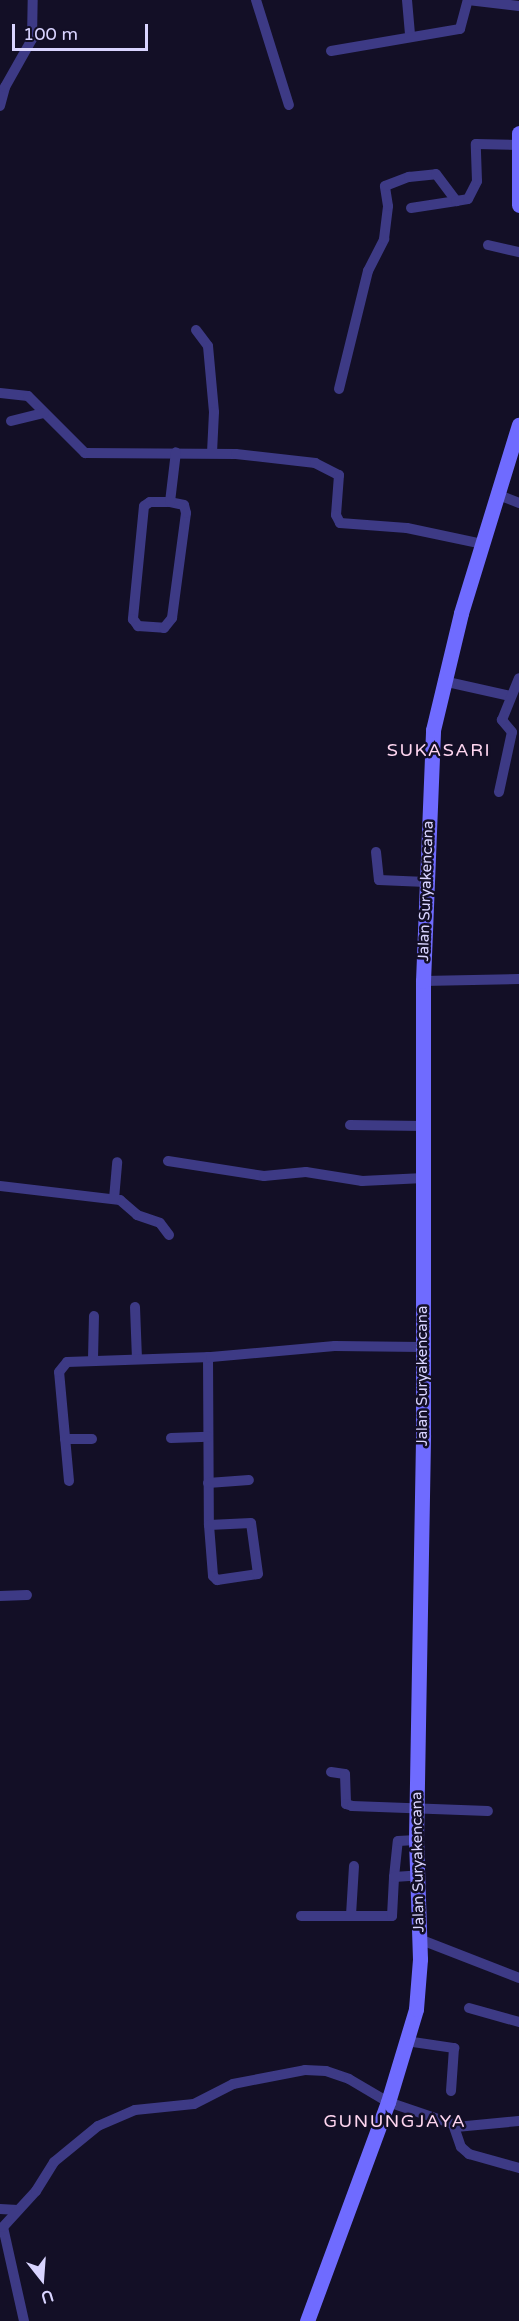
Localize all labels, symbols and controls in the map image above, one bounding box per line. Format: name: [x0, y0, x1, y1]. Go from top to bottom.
scale bar: [15, 12, 152, 50]
text: 100 m: [23, 23, 78, 45]
district label: SUKASARI: [387, 739, 491, 761]
street label: Jalan Suryakencana: [415, 820, 437, 962]
street label: Jalan Suryakencana: [414, 1306, 432, 1446]
street label: Jalan Suryakencana: [408, 1792, 428, 1932]
district label: GUNUNGJAYA: [323, 2110, 467, 2132]
north arrow: [12, 2249, 72, 2309]
text: U: [39, 2285, 56, 2308]

